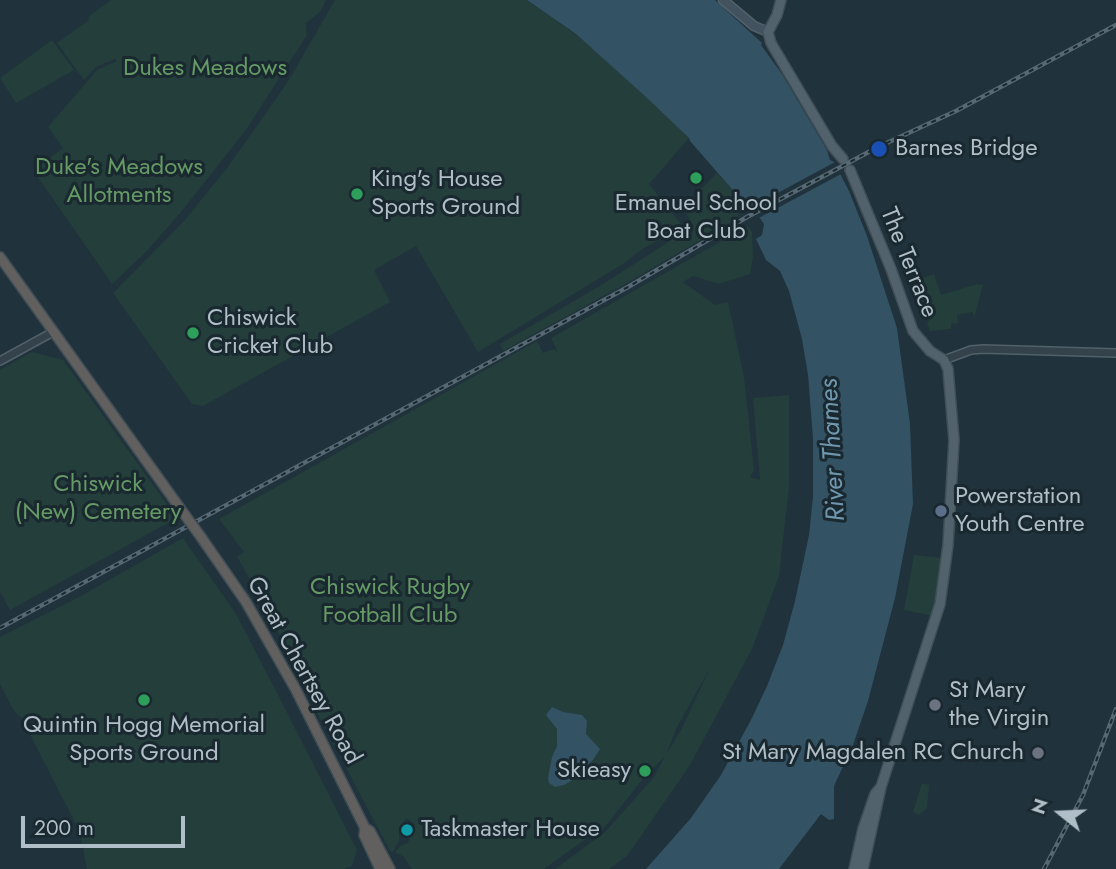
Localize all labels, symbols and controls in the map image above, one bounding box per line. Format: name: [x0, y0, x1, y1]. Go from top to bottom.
park label: Dukes Meadows: [123, 55, 287, 83]
place label: Barnes Bridge: [895, 135, 1038, 163]
marker: Barnes Bridge: [869, 139, 889, 159]
park label: Duke's Meadows Allotments: [35, 154, 203, 210]
place label: King's House Sports Ground: [371, 166, 520, 222]
marker: Emanuel School Boat Club: [688, 170, 704, 186]
marker: King's House Sports Ground: [349, 186, 365, 202]
place label: Emanuel School Boat Club: [615, 190, 777, 246]
street label: The Terrace: [873, 204, 943, 322]
place label: Chiswick Cricket Club: [207, 305, 333, 361]
marker: Chiswick Cricket Club: [185, 325, 201, 341]
water label: River Thames: [815, 378, 853, 522]
park label: Chiswick (New) Cemetery: [15, 471, 181, 527]
place label: Powerstation Youth Centre: [955, 483, 1085, 539]
marker: Powerstation Youth Centre: [933, 503, 949, 519]
street label: Great Chertsey Road: [240, 572, 366, 770]
park label: Chiswick Rugby Football Club: [310, 574, 470, 630]
place label: St Mary the Virgin: [949, 677, 1049, 733]
marker: Quintin Hogg Memorial Sports Ground: [136, 692, 152, 708]
marker: St Mary the Virgin: [927, 697, 943, 713]
place label: Quintin Hogg Memorial Sports Ground: [23, 712, 265, 768]
place label: St Mary Magdalen RC Church: [722, 739, 1024, 767]
marker: St Mary Magdalen RC Church: [1030, 745, 1046, 761]
place label: Skieasy: [557, 757, 631, 785]
marker: Skieasy: [637, 763, 653, 779]
north arrow: [1025, 778, 1095, 848]
text: N: [1024, 795, 1055, 818]
scale bar: [24, 802, 189, 846]
text: 200 m: [34, 813, 94, 843]
place label: Taskmaster House: [421, 816, 600, 844]
marker: Taskmaster House: [399, 822, 415, 838]

